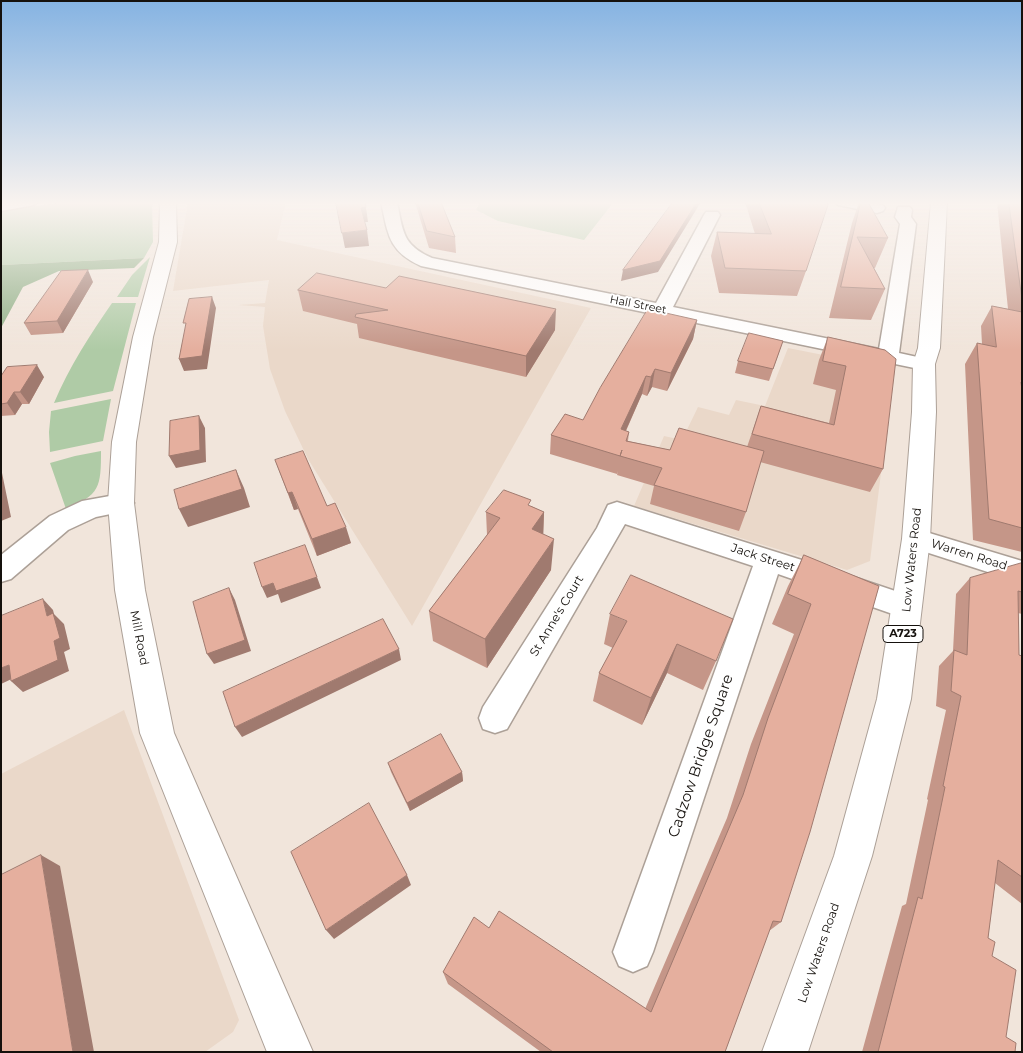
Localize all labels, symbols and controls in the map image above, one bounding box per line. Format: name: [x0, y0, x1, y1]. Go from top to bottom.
street label: Hall Street: [609, 293, 667, 317]
street label: Low Waters Road: [899, 507, 925, 613]
street label: Warren Road: [929, 537, 1009, 573]
street label: Jack Street: [729, 541, 797, 575]
street label: St Anne's Court: [527, 573, 587, 659]
street label: Mill Road: [127, 609, 151, 667]
road number: A723: [883, 626, 923, 642]
street label: Cadzow Bridge Square: [665, 672, 737, 840]
street label: Low Waters Road: [795, 901, 843, 1005]

